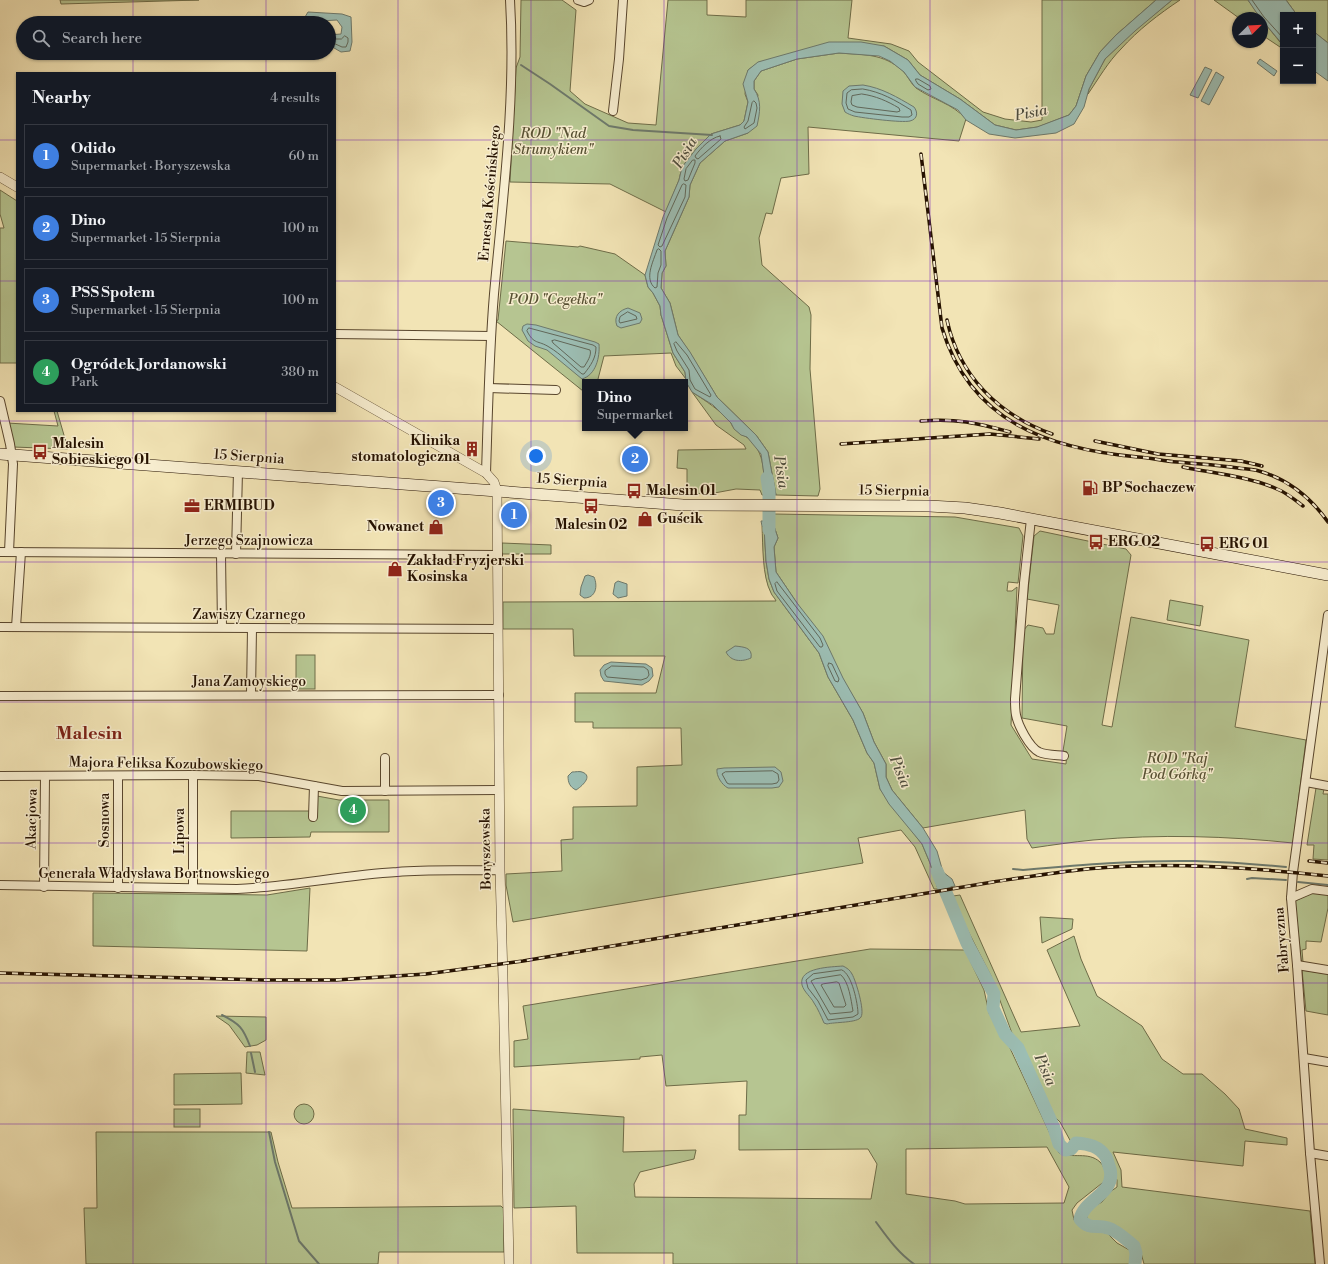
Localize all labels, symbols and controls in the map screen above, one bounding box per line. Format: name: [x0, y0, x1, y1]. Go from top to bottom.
north arrow: [1232, 12, 1268, 48]
map controls: [1280, 12, 1316, 84]
button: +: [1280, 12, 1316, 48]
search box: [16, 16, 336, 60]
icon: search: [30, 27, 52, 49]
text: Search here: [62, 29, 142, 48]
button: −: [1280, 48, 1316, 84]
text: Nearby: [32, 87, 91, 109]
text: 4 results: [270, 90, 320, 106]
water label: Pisia: [1012, 100, 1050, 126]
street label: Ernesta Kościńskiego: [475, 124, 505, 262]
park label: ROD "Nad Strumykiem": [513, 125, 595, 159]
water label: Pisia: [668, 133, 702, 173]
text: Odido: [71, 139, 116, 158]
text: 1: [43, 148, 49, 164]
text: 60 m: [288, 148, 319, 164]
text: Supermarket · Boryszewska: [71, 158, 231, 174]
text: Dino: [71, 211, 106, 230]
text: 2: [42, 220, 50, 236]
text: 100 m: [283, 220, 319, 236]
text: Supermarket · 15 Sierpnia: [71, 230, 221, 246]
text: PSS Społem: [71, 283, 155, 302]
park label: POD "Cegełka": [507, 291, 603, 309]
text: 3: [42, 292, 50, 308]
text: 100 m: [283, 292, 319, 308]
text: Supermarket · 15 Sierpnia: [71, 302, 221, 318]
text: Ogródek Jordanowski: [71, 355, 227, 374]
text: 4: [42, 364, 50, 380]
text: 380 m: [281, 364, 319, 380]
text: Park: [71, 374, 98, 390]
popup: [582, 379, 688, 431]
text: Dino: [597, 388, 632, 407]
text: Supermarket: [597, 407, 673, 423]
place label: Klinika stomatologiczna: [352, 432, 460, 466]
place label: Malesin Sobieskiego 01: [52, 435, 151, 469]
building icon: Klinika stomatologiczna: [463, 440, 481, 458]
bus stop icon: Malesin Sobieskiego 01: [31, 443, 49, 461]
pin: 2: [622, 444, 648, 474]
street label: 15 Sierpnia: [213, 446, 286, 469]
your location: [526, 446, 546, 466]
water label: Pisia: [769, 453, 793, 490]
street label: 15 Sierpnia: [536, 470, 609, 493]
fuel station icon: BP Sochaczew: [1081, 479, 1099, 497]
place label: BP Sochaczew: [1102, 479, 1196, 497]
street label: 15 Sierpnia: [858, 481, 931, 501]
bus stop icon: Malesin 01: [625, 482, 643, 500]
place label: Malesin 01: [646, 482, 717, 500]
pin: 3: [428, 488, 454, 518]
office icon: ERMIBUD: [183, 497, 201, 515]
place label: ERMIBUD: [204, 497, 275, 515]
bus stop icon: Malesin 02: [582, 497, 600, 515]
pin: 1: [501, 500, 527, 530]
shop icon: Guścik: [636, 510, 654, 528]
place label: Guścik: [657, 510, 703, 528]
place label: Malesin 02: [555, 516, 628, 534]
place label: Nowanet: [367, 518, 425, 536]
shop icon: Nowanet: [427, 518, 445, 536]
street label: Jerzego Szajnowicza: [184, 532, 314, 550]
bus stop icon: ERG 02: [1087, 533, 1105, 551]
place label: ERG 02: [1108, 533, 1160, 551]
bus stop icon: ERG 01: [1198, 535, 1216, 553]
place label: ERG 01: [1219, 535, 1269, 553]
place label: Zakład Fryzjerski Kosinska: [407, 552, 524, 586]
shop icon: Zakład Fryzjerski Kosinska: [386, 560, 404, 578]
street label: Zawiszy Czarnego: [192, 606, 306, 624]
street label: Jana Zamoyskiego: [191, 673, 306, 691]
district label: Malesin: [56, 722, 122, 745]
park label: ROD "Raj Pod Górką": [1141, 750, 1213, 784]
water label: Pisia: [884, 752, 915, 792]
street label: Majora Feliksa Kozubowskiego: [69, 753, 263, 775]
street label: Akacjowa: [22, 788, 42, 850]
street label: Sosnowa: [96, 792, 114, 847]
pin: 4: [340, 795, 366, 825]
street label: Lipowa: [171, 807, 189, 854]
street label: Boryszewska: [476, 807, 496, 891]
street label: Generała Władysława Bortnowskiego: [39, 865, 270, 883]
street label: Fabryczna: [1270, 906, 1294, 973]
water label: Pisia: [1029, 1050, 1061, 1090]

